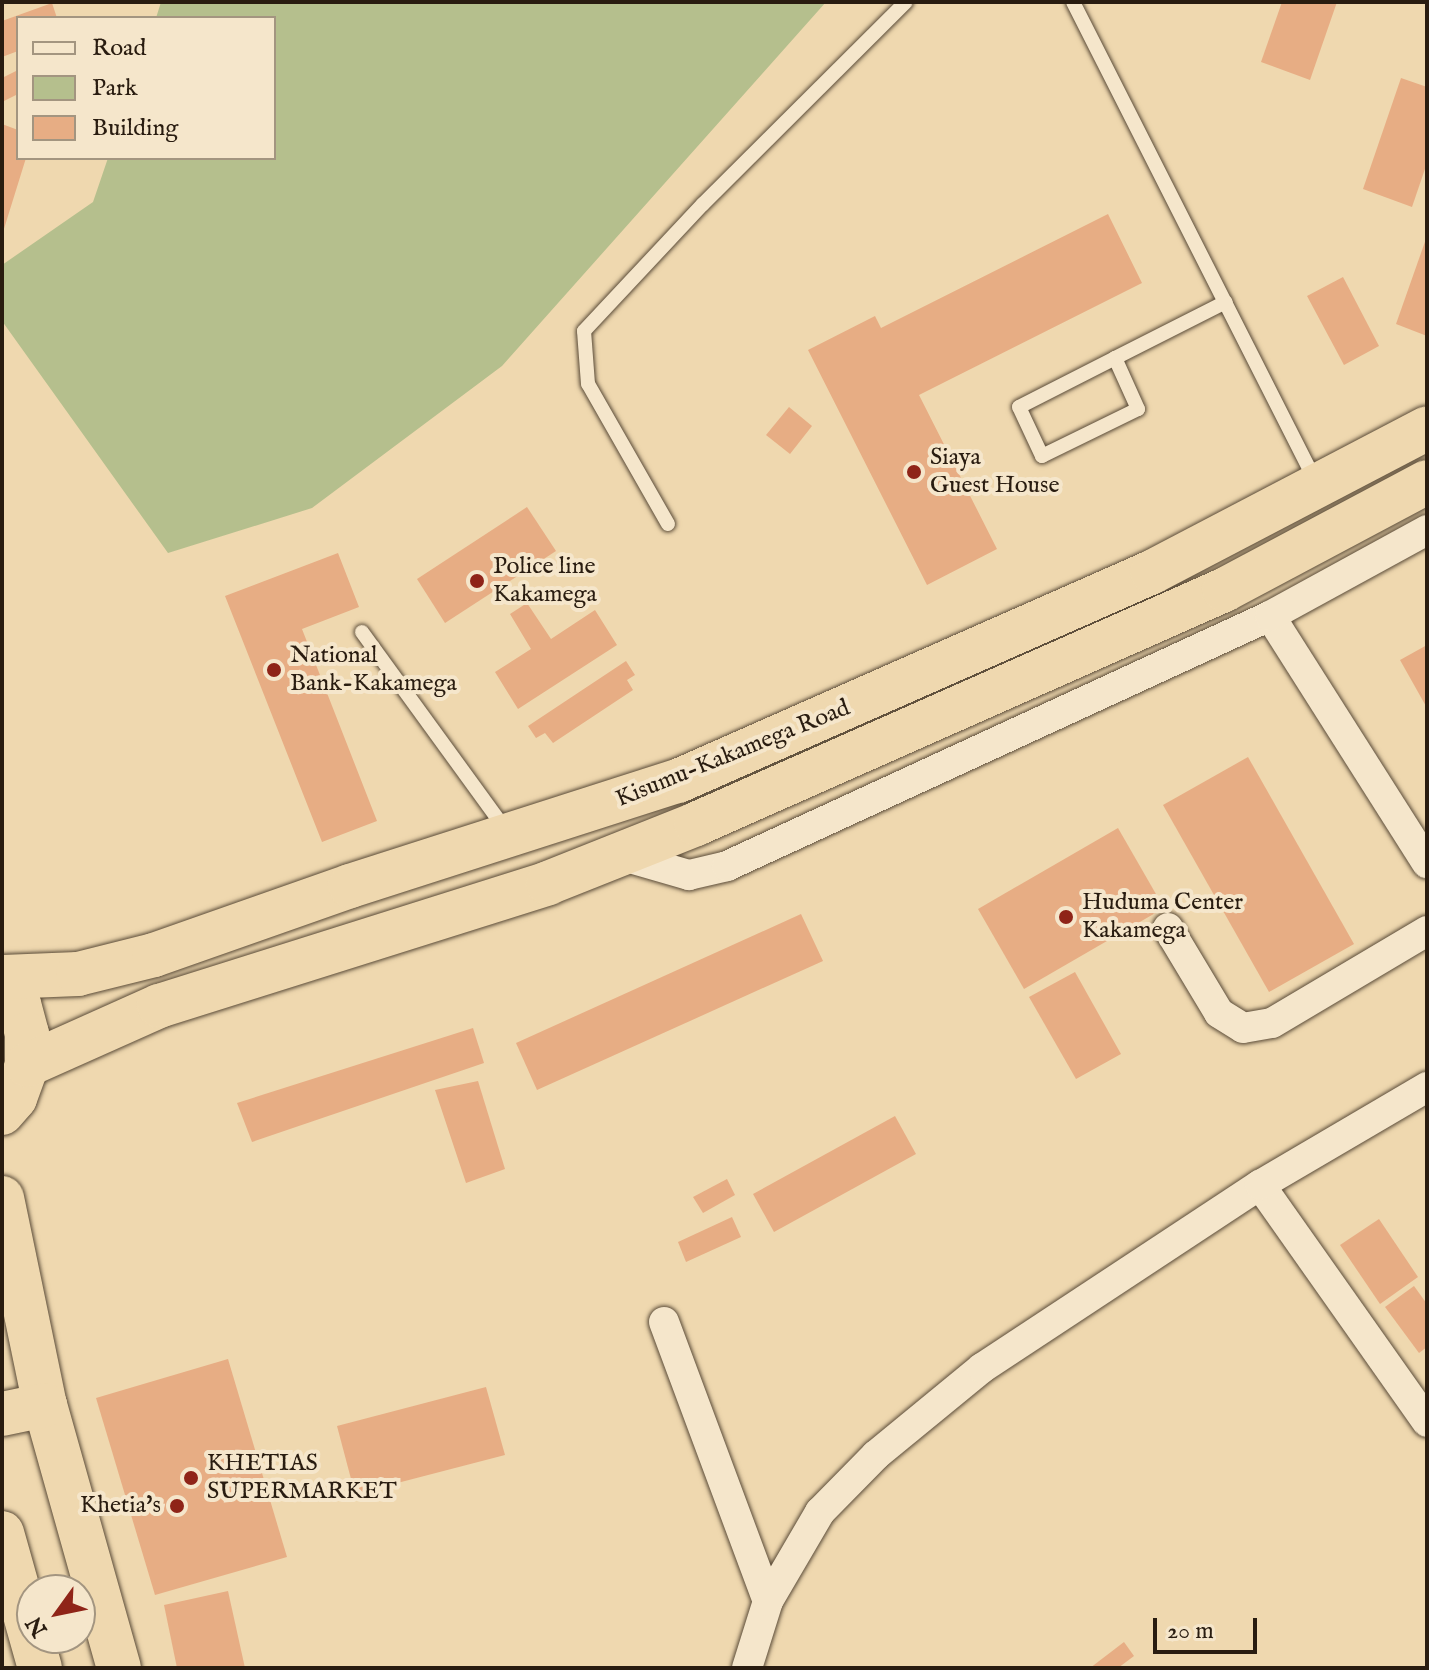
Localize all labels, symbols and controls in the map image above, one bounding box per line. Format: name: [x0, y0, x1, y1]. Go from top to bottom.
legend: [16, 16, 276, 160]
text: Road: [92, 33, 146, 64]
text: Park: [92, 73, 138, 104]
text: Building: [92, 113, 178, 144]
place label: Siaya Guest House: [930, 444, 1059, 500]
marker: Siaya Guest House: [905, 463, 923, 481]
place label: Police line Kakamega: [493, 553, 597, 609]
marker: Police line Kakamega: [468, 572, 486, 590]
place label: National Bank-Kakamega: [290, 642, 457, 698]
marker: National Bank-Kakamega: [265, 661, 283, 679]
street label: Kisumu-Kakamega Road: [612, 694, 854, 814]
place label: Huduma Center Kakamega: [1082, 889, 1243, 945]
marker: Huduma Center Kakamega: [1057, 908, 1075, 926]
place label: KHETIAS SUPERMARKET: [207, 1450, 397, 1506]
marker: KHETIAS SUPERMARKET: [182, 1469, 200, 1487]
place label: Khetia's: [80, 1492, 161, 1520]
marker: Khetia's: [168, 1497, 186, 1515]
north arrow: [16, 1574, 96, 1654]
scale bar: [1157, 1602, 1261, 1652]
text: N: [21, 1610, 54, 1642]
text: 20 m: [1167, 1616, 1214, 1647]

